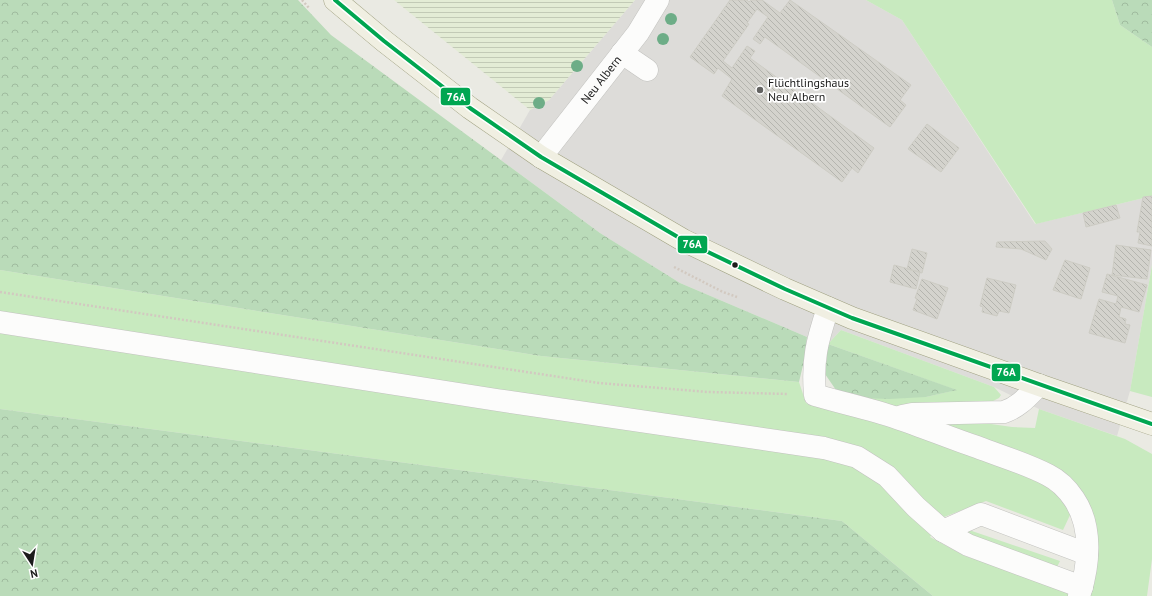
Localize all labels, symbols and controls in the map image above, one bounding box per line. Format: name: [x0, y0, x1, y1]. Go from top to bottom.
street label: Neu Albern: [577, 52, 625, 107]
place label: Flüchtlingshaus Neu Albern: [768, 75, 849, 104]
marker: Flüchtlingshaus Neu Albern: [755, 85, 765, 95]
line badge: 76A: [440, 87, 471, 106]
text: 76A: [446, 90, 466, 104]
line badge: 76A: [677, 235, 708, 254]
text: 76A: [682, 237, 702, 251]
unlabelled marker: [730, 260, 740, 270]
line badge: 76A: [991, 363, 1021, 382]
text: 76A: [996, 365, 1016, 379]
north arrow: [12, 544, 52, 584]
text: N: [29, 566, 39, 581]

